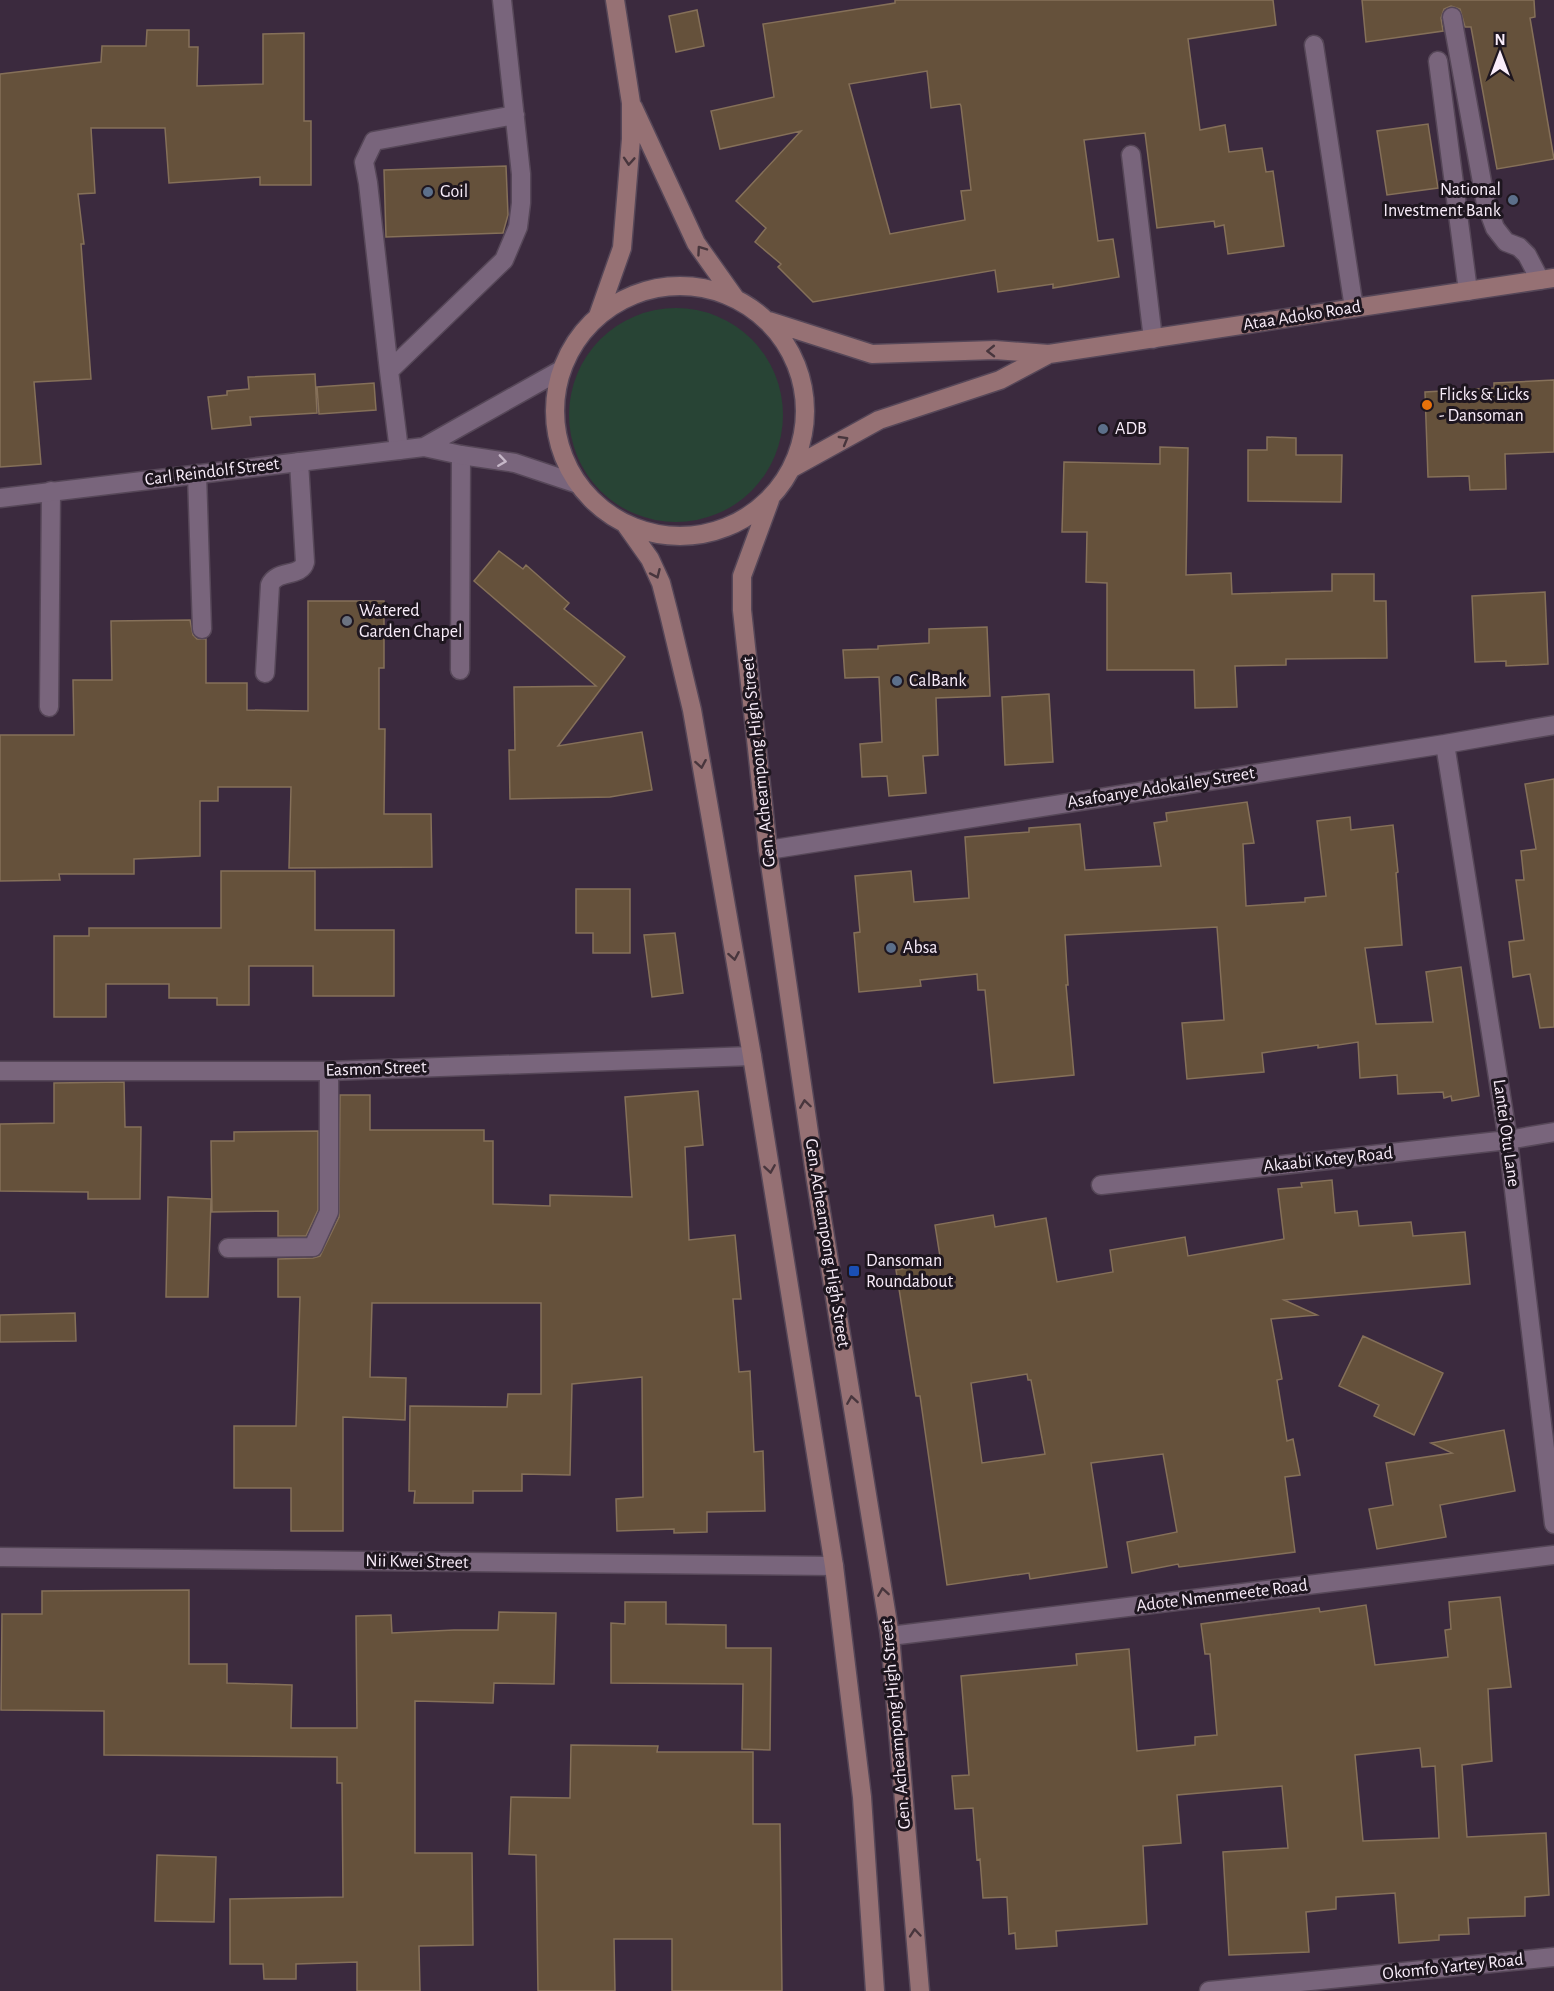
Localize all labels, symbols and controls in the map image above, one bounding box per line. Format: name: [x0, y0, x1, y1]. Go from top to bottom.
north arrow: [1470, 24, 1530, 84]
text: N: [1494, 32, 1506, 48]
one-way arrow: [623, 157, 636, 166]
place label: National Investment Bank: [1383, 181, 1502, 220]
place label: Goil: [440, 183, 468, 201]
marker: Goil: [421, 185, 435, 199]
marker: National Investment Bank: [1506, 193, 1520, 207]
one-way arrow: [697, 246, 708, 257]
street label: Ataa Adoko Road: [1242, 298, 1362, 334]
one-way arrow: [986, 345, 995, 357]
place label: Flicks & Licks - Dansoman: [1439, 386, 1529, 425]
marker: Flicks & Licks - Dansoman: [1420, 398, 1434, 412]
place label: ADB: [1115, 420, 1147, 438]
marker: ADB: [1096, 422, 1110, 436]
one-way arrow: [837, 436, 848, 447]
street label: Carl Reindolf Street: [144, 455, 281, 489]
one-way arrow: [498, 455, 507, 467]
one-way arrow: [649, 568, 661, 579]
place label: Watered Garden Chapel: [359, 602, 462, 641]
marker: Watered Garden Chapel: [340, 614, 354, 628]
street label: Gen. Acheampong High Street: [739, 656, 779, 868]
place label: CalBank: [909, 672, 967, 690]
marker: CalBank: [890, 674, 904, 688]
one-way arrow: [694, 759, 706, 768]
street label: Asafoanye Adokailey Street: [1066, 764, 1256, 812]
place label: Absa: [903, 939, 938, 957]
marker: Absa: [884, 941, 898, 955]
one-way arrow: [727, 951, 740, 961]
street label: Easmon Street: [325, 1058, 427, 1080]
street label: Lantei Otu Lane: [1490, 1078, 1522, 1188]
one-way arrow: [799, 1099, 811, 1108]
street label: Gen. Acheampong High Street: [802, 1137, 852, 1349]
street label: Akaabi Kotey Road: [1262, 1144, 1394, 1176]
one-way arrow: [763, 1164, 776, 1174]
place label: Dansoman Roundabout: [866, 1252, 953, 1291]
marker: Dansoman Roundabout: [847, 1264, 861, 1278]
one-way arrow: [846, 1395, 858, 1405]
street label: Nii Kwei Street: [365, 1552, 469, 1572]
street label: Adote Nmenmeete Road: [1135, 1577, 1309, 1615]
one-way arrow: [877, 1588, 890, 1598]
street label: Gen. Acheampong High Street: [878, 1618, 914, 1830]
one-way arrow: [909, 1928, 922, 1937]
street label: Okomfo Yartey Road: [1382, 1951, 1524, 1983]

